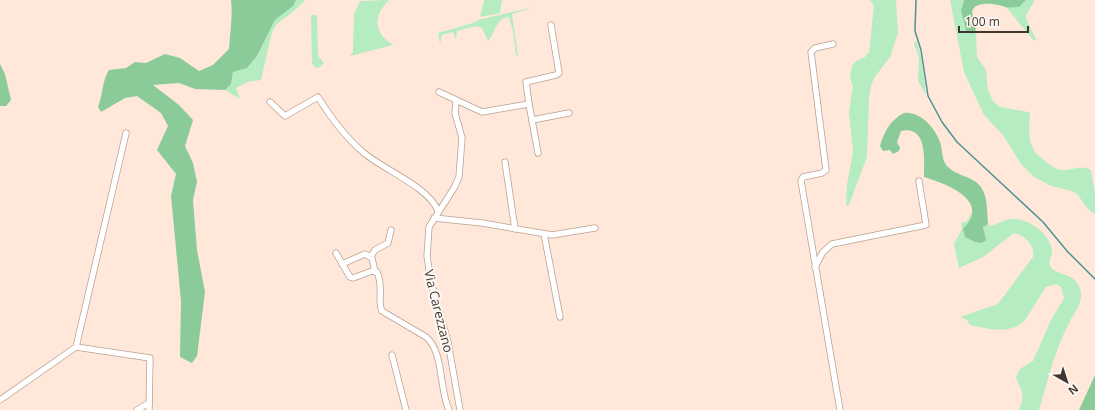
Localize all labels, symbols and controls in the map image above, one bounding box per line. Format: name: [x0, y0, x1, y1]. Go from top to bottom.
scale bar: [959, 8, 1028, 34]
text: 100 m: [965, 13, 1000, 30]
street label: Via Carezzano: [420, 268, 458, 355]
north arrow: [1047, 362, 1087, 402]
text: N: [1065, 382, 1082, 399]

